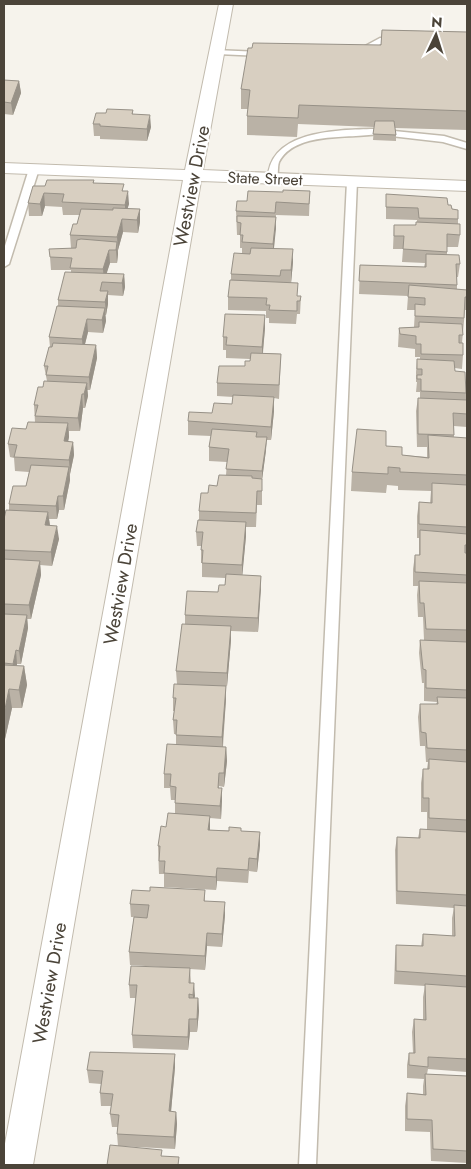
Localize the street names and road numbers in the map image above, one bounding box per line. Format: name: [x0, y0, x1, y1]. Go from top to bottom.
street label: Westview Drive: [167, 123, 217, 249]
street label: State Street: [227, 166, 303, 191]
street label: Westview Drive: [97, 521, 144, 647]
street label: Westview Drive: [26, 920, 73, 1046]

